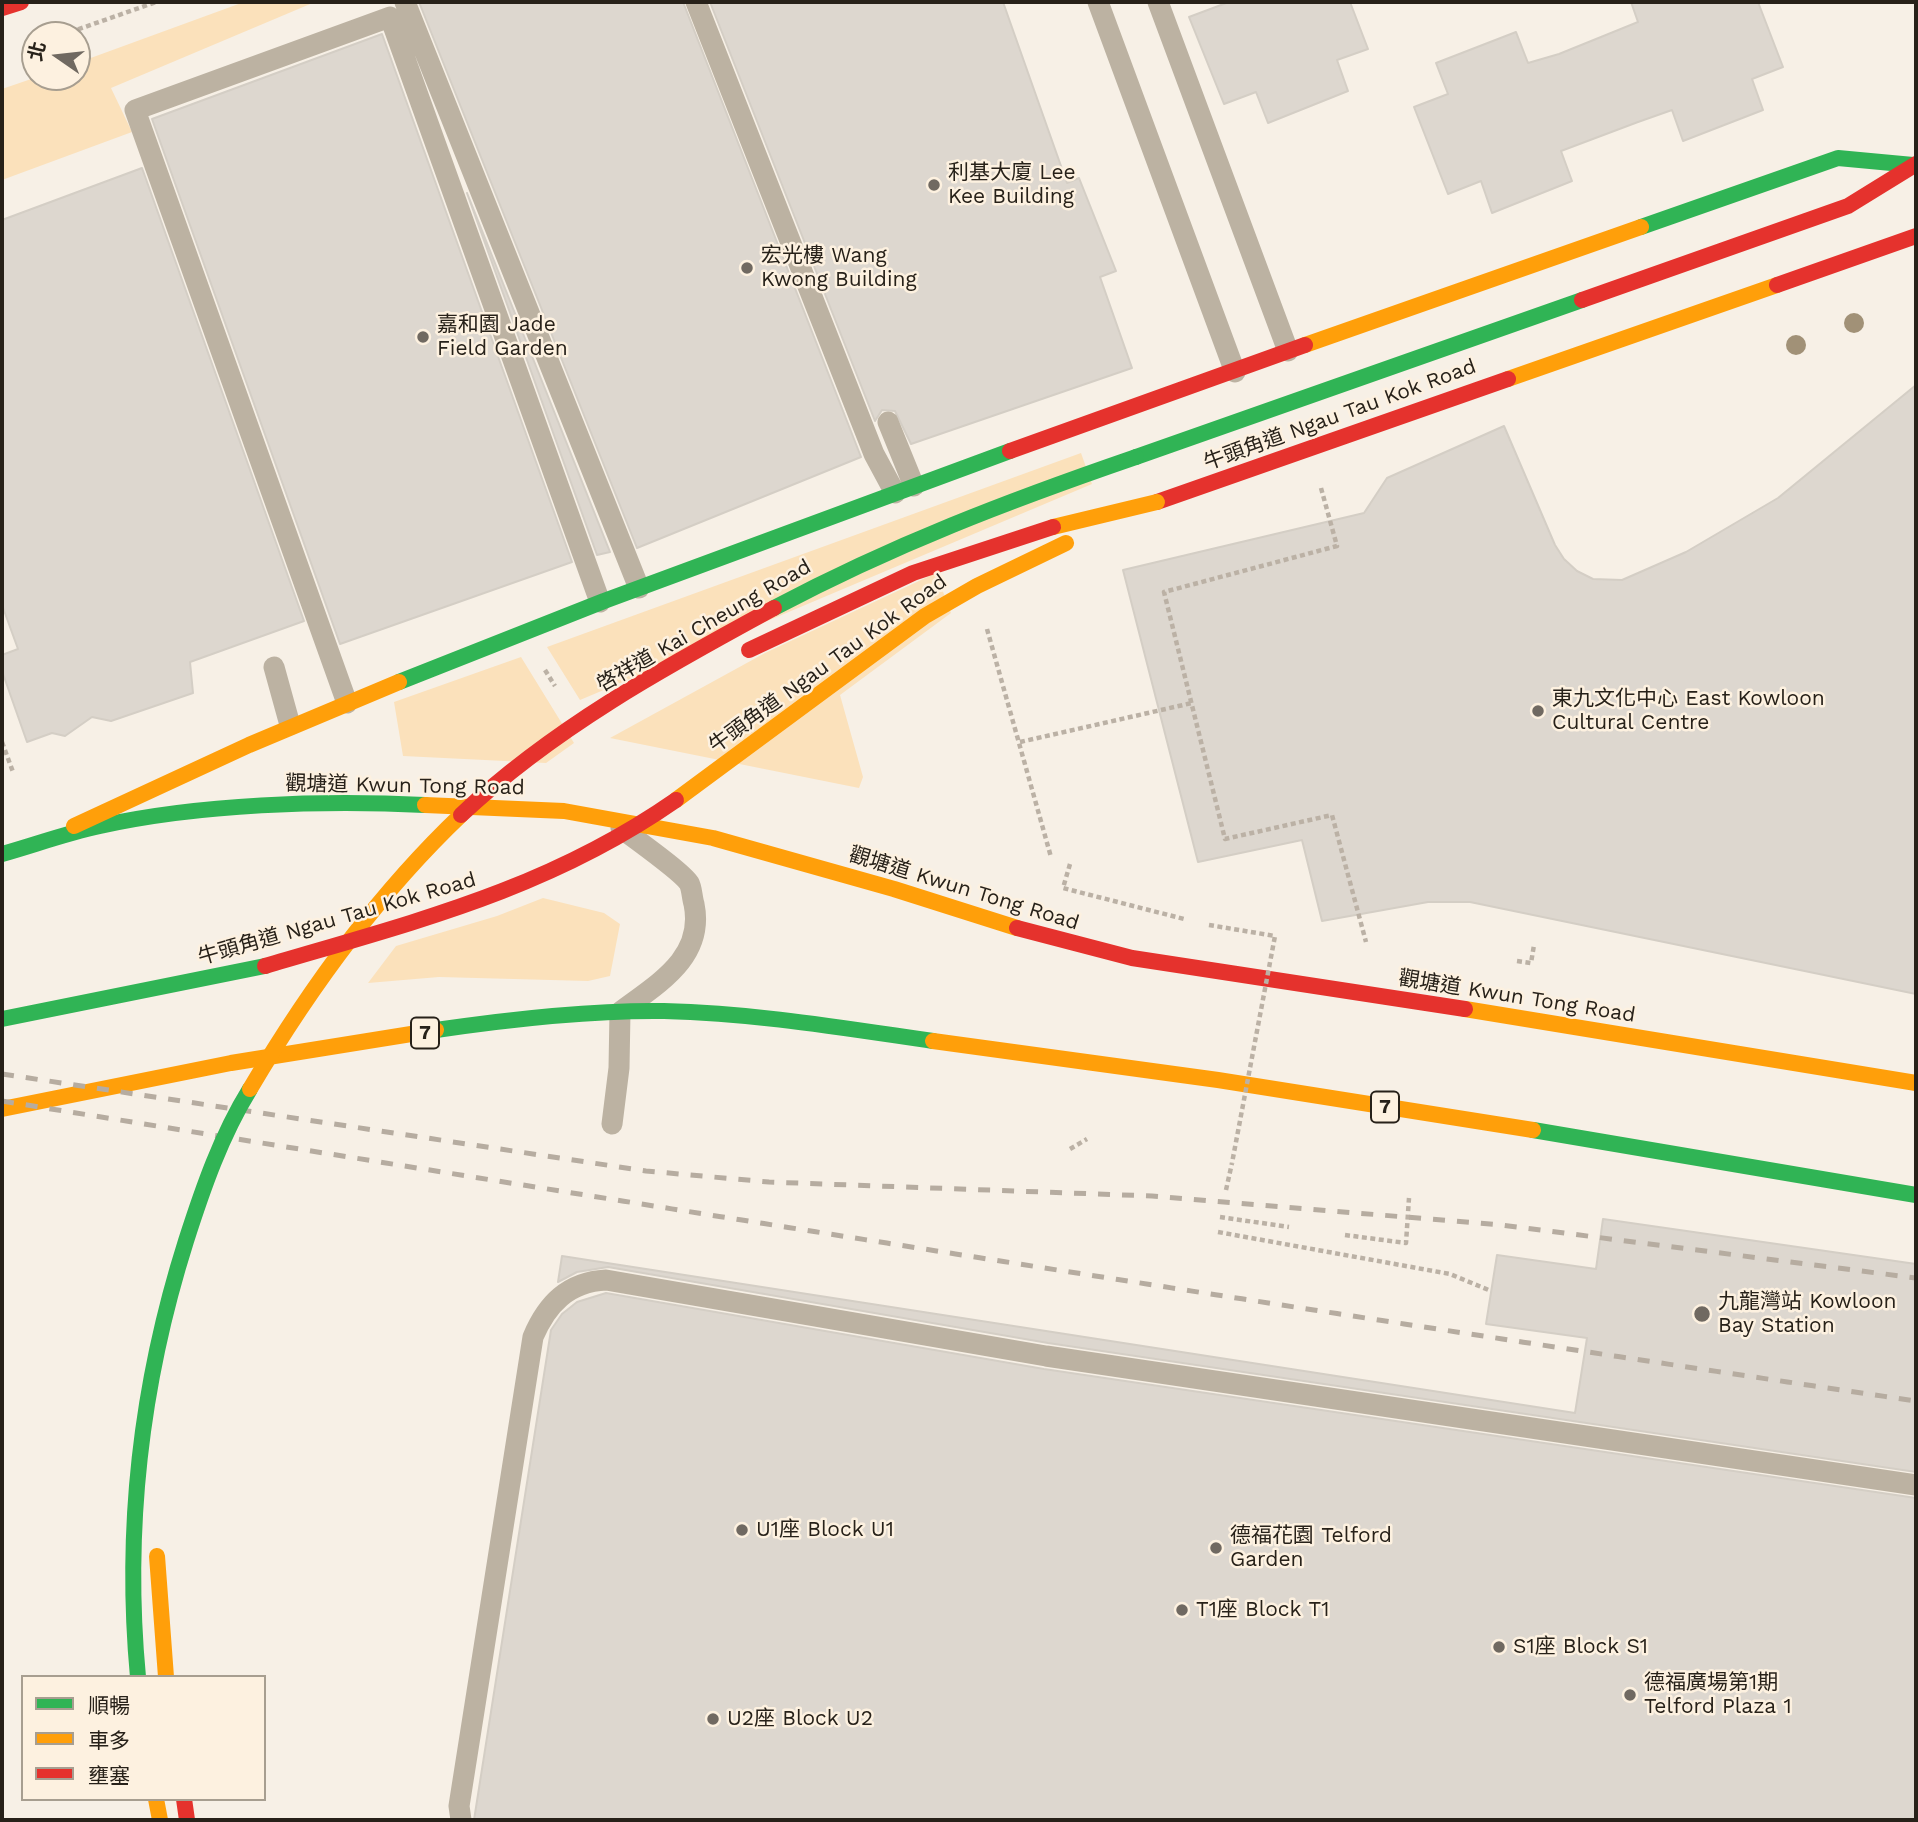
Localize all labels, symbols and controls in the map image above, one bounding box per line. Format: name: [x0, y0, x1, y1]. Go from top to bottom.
north arrow: [21, 21, 91, 91]
text: 北: [24, 39, 51, 63]
place label: 利基大廈 Lee Kee Building: [948, 160, 1076, 210]
marker: 利基大廈 Lee Kee Building: [926, 177, 942, 193]
place label: 宏光樓 Wang Kwong Building: [761, 243, 917, 293]
marker: 宏光樓 Wang Kwong Building: [739, 260, 755, 276]
place label: 嘉和園 Jade Field Garden: [437, 312, 568, 362]
marker: 嘉和園 Jade Field Garden: [415, 329, 431, 345]
street label: 牛頭角道 Ngau Tau Kok Road: [1200, 354, 1480, 476]
street label: 啓祥道 Kai Cheung Road: [592, 554, 816, 698]
street label: 牛頭角道 Ngau Tau Kok Road: [704, 569, 952, 759]
place label: 東九文化中心 East Kowloon Cultural Centre: [1552, 686, 1825, 736]
marker: 東九文化中心 East Kowloon Cultural Centre: [1530, 703, 1546, 719]
street label: 觀塘道 Kwun Tong Road: [285, 771, 525, 801]
street label: 觀塘道 Kwun Tong Road: [846, 842, 1082, 936]
street label: 牛頭角道 Ngau Tau Kok Road: [195, 867, 479, 971]
street label: 觀塘道 Kwun Tong Road: [1397, 966, 1637, 1028]
road number: 7: [411, 1018, 439, 1049]
road number: 7: [1371, 1092, 1399, 1122]
place label: 九龍灣站 Kowloon Bay Station: [1718, 1289, 1896, 1339]
marker: 九龍灣站 Kowloon Bay Station: [1692, 1304, 1712, 1324]
place label: U1座 Block U1: [756, 1517, 894, 1543]
marker: U1座 Block U1: [734, 1522, 750, 1538]
place label: 德福花園 Telford Garden: [1230, 1523, 1392, 1573]
marker: 德福花園 Telford Garden: [1208, 1540, 1224, 1556]
place label: T1座 Block T1: [1196, 1597, 1329, 1623]
marker: T1座 Block T1: [1174, 1602, 1190, 1618]
place label: S1座 Block S1: [1513, 1634, 1648, 1660]
marker: S1座 Block S1: [1491, 1639, 1507, 1655]
place label: 德福廣場第1期 Telford Plaza 1: [1644, 1670, 1792, 1720]
legend: [21, 1675, 266, 1801]
marker: 德福廣場第1期 Telford Plaza 1: [1622, 1687, 1638, 1703]
text: 順暢: [88, 1693, 130, 1718]
place label: U2座 Block U2: [727, 1706, 873, 1732]
marker: U2座 Block U2: [705, 1711, 721, 1727]
text: 車多: [88, 1728, 130, 1753]
text: 壅塞: [88, 1763, 130, 1788]

